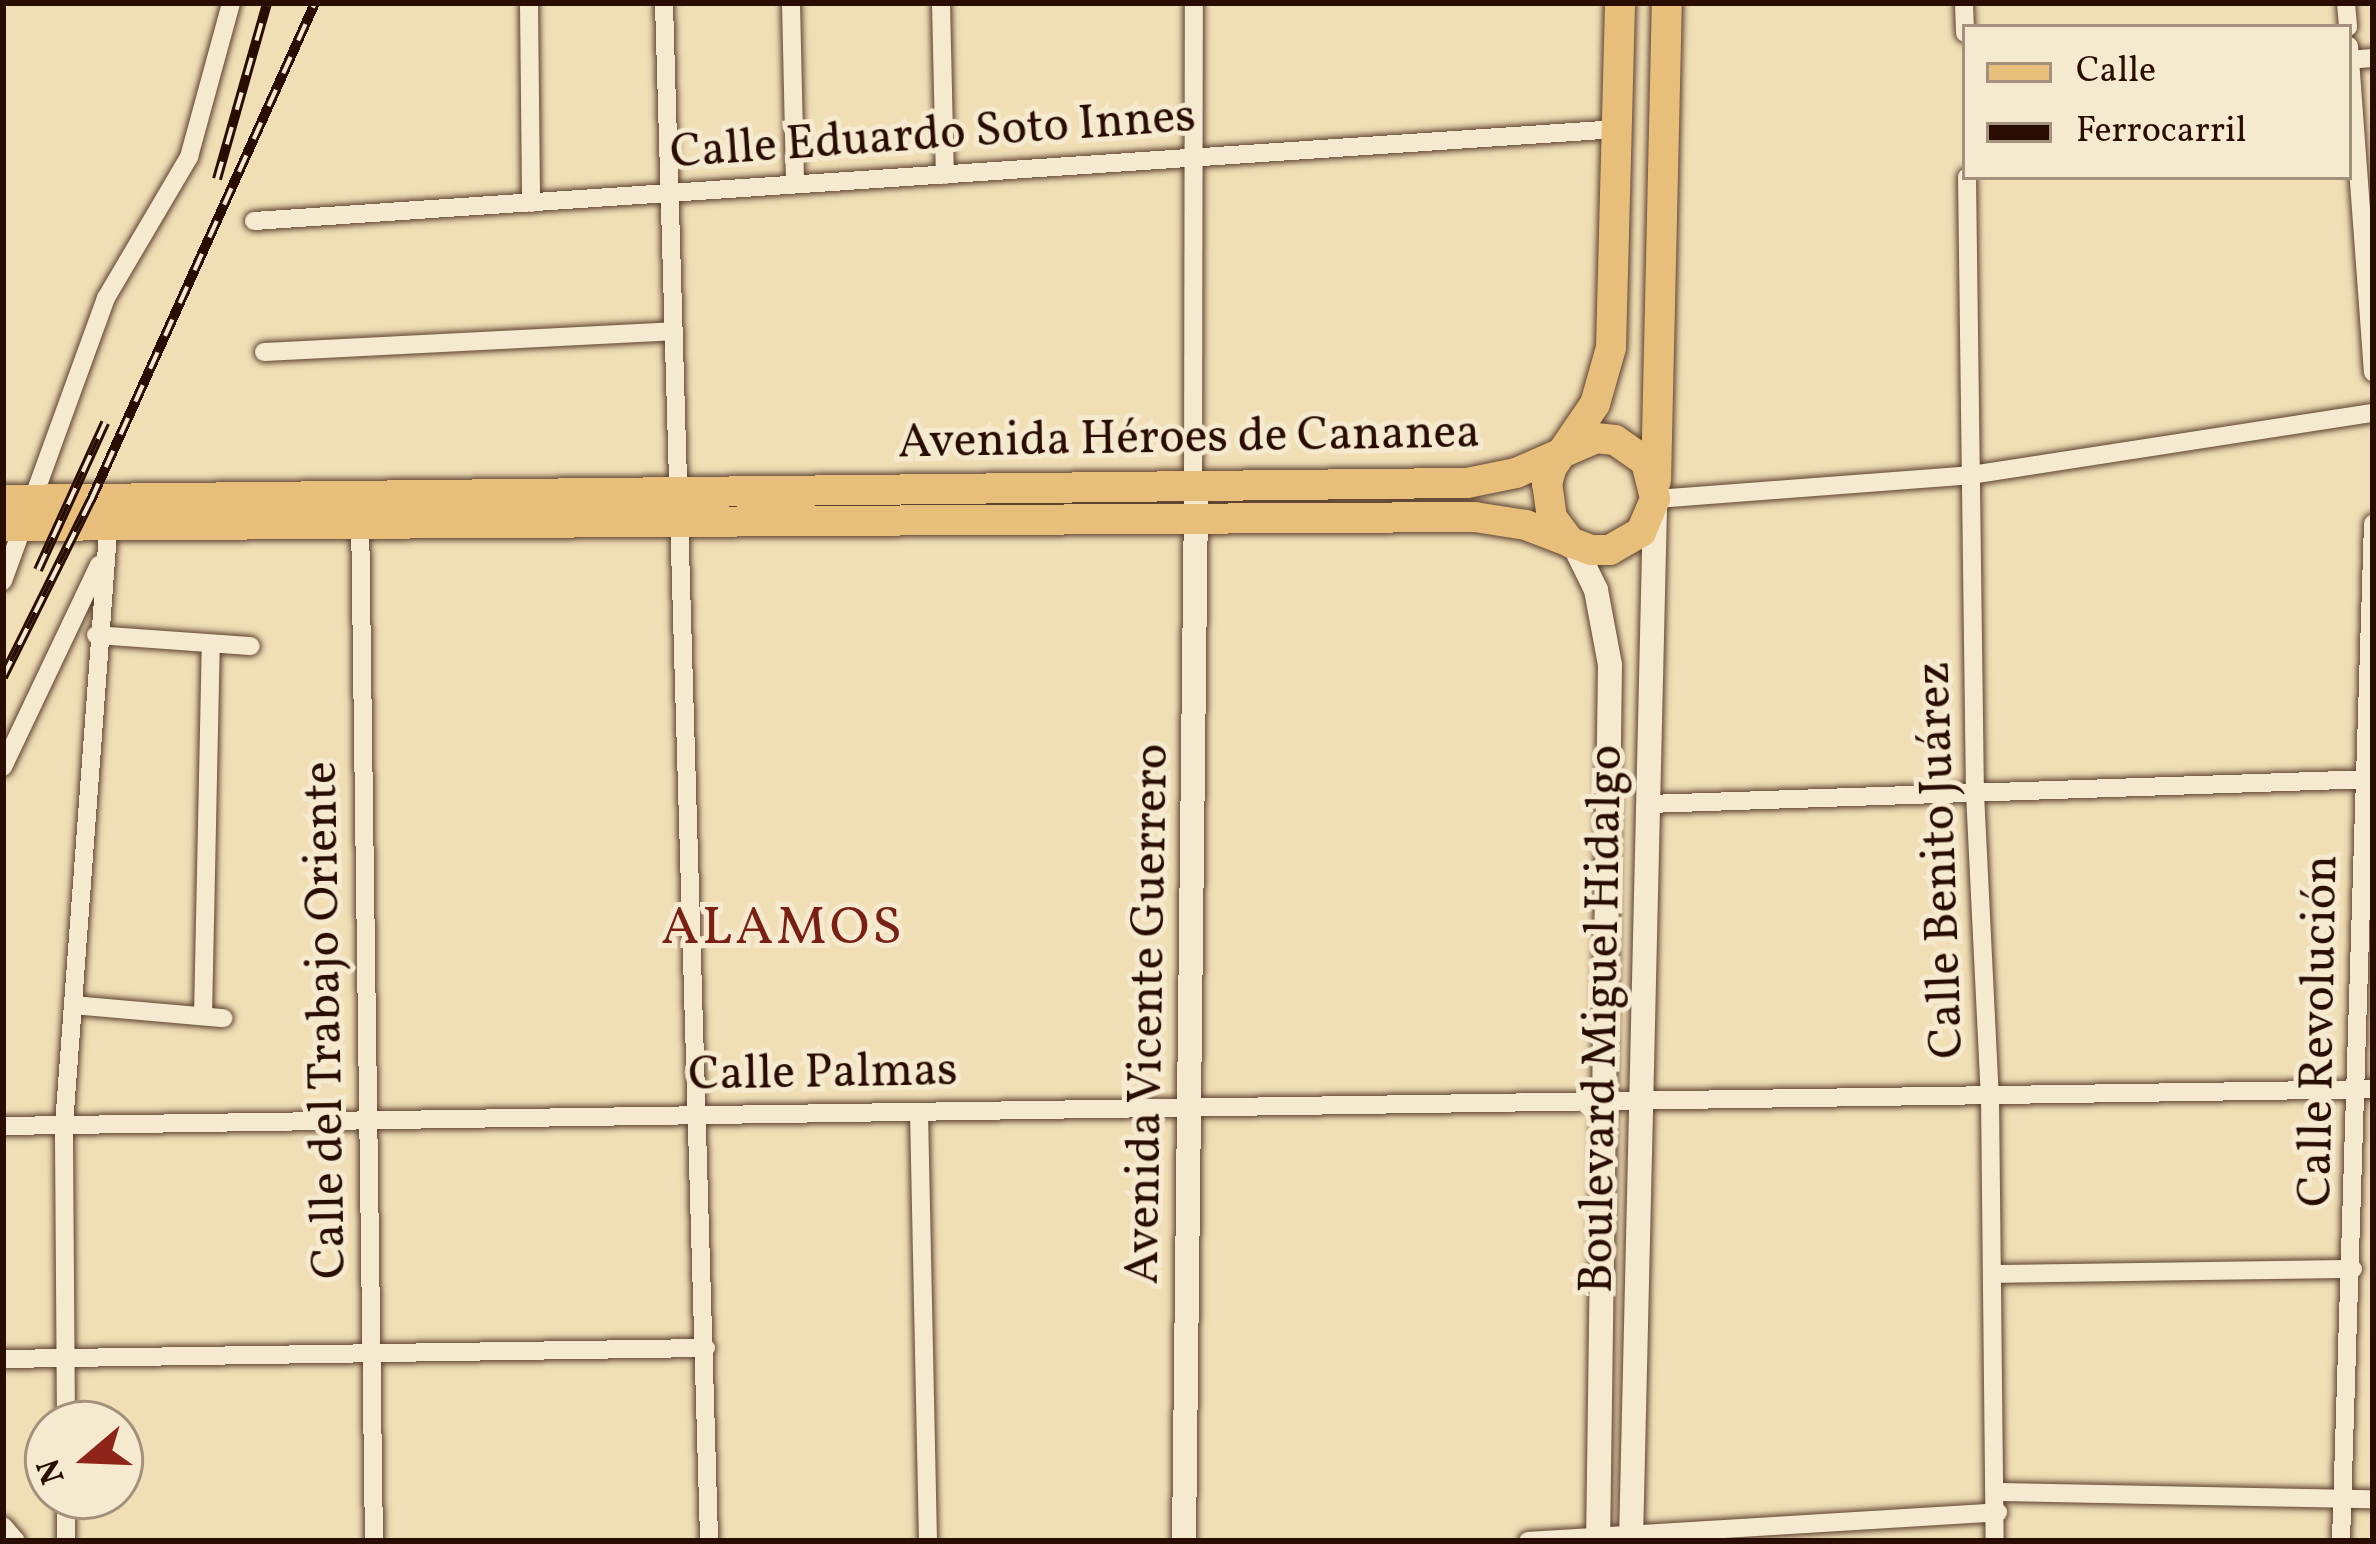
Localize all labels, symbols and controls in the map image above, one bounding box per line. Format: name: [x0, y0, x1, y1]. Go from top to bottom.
legend: [1962, 24, 2352, 180]
text: Calle: [2076, 47, 2156, 97]
street label: Calle Eduardo Soto Innes: [668, 89, 1198, 183]
text: Ferrocarril: [2076, 107, 2247, 157]
street label: Avenida Héroes de Cananea: [897, 405, 1481, 473]
street label: Calle Benito Juárez: [1906, 660, 1978, 1060]
street label: Avenida Vicente Guerrero: [1115, 742, 1183, 1286]
street label: Boulevard Miguel Hidalgo: [1569, 744, 1637, 1294]
street label: Calle del Trabajo Oriente: [294, 760, 360, 1280]
street label: Calle Revolución: [2288, 855, 2352, 1207]
district label: ALAMOS: [661, 898, 905, 962]
street label: Calle Palmas: [688, 1043, 958, 1105]
north arrow: [24, 1400, 144, 1520]
text: N: [27, 1452, 78, 1490]

